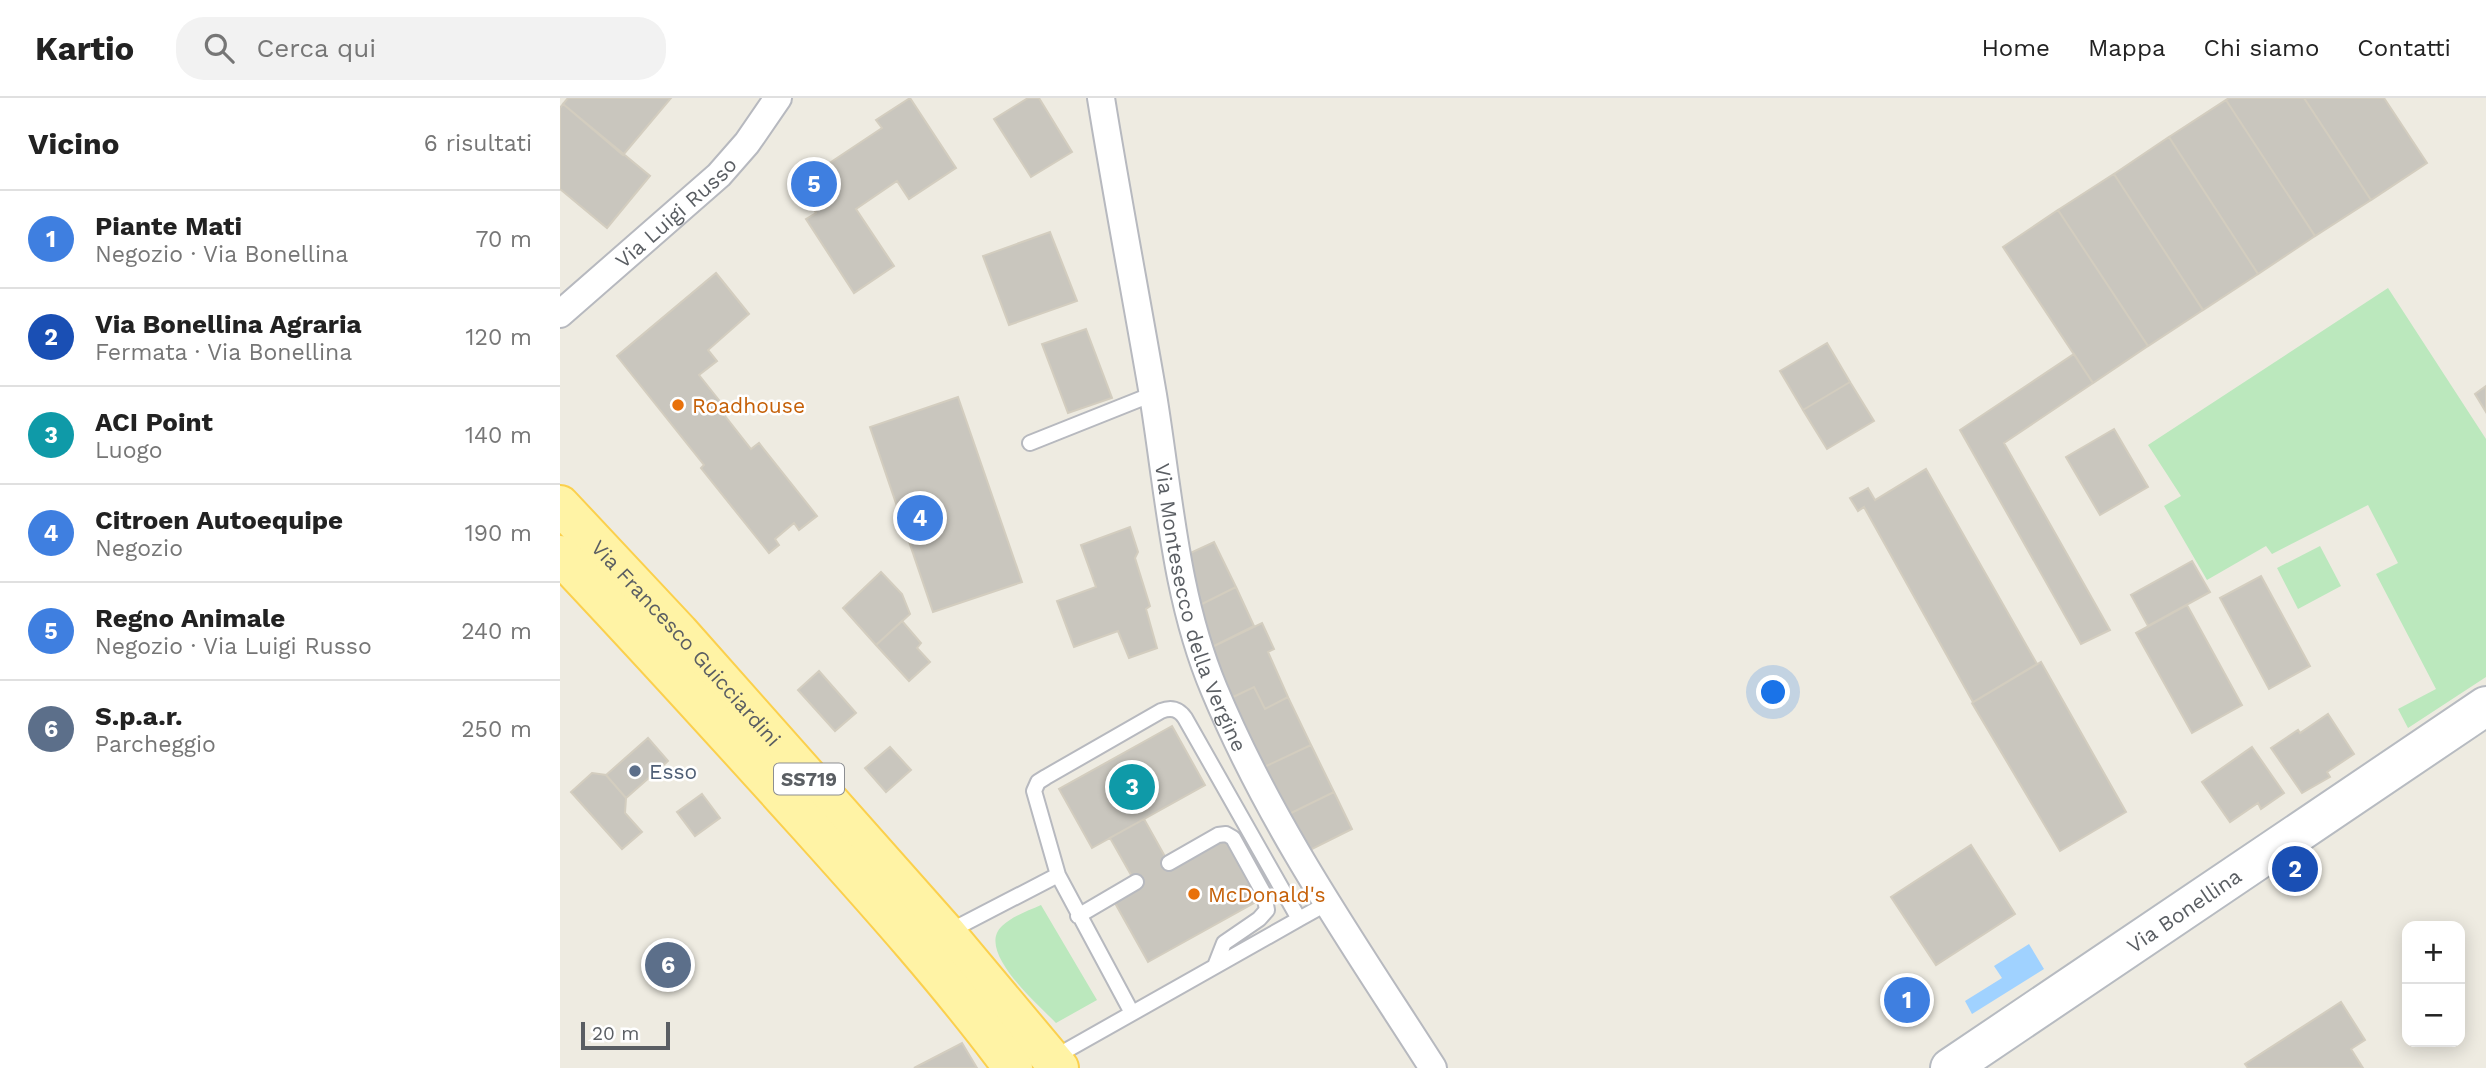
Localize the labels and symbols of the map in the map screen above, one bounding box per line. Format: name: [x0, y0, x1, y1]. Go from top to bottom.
street label: Via Luigi Russo: [610, 152, 741, 273]
pin: 5: [791, 158, 837, 210]
place label: Roadhouse: [692, 393, 805, 418]
marker: Roadhouse: [670, 397, 686, 413]
street label: Via Montesecco della Vergine: [1151, 461, 1253, 756]
pin: 4: [897, 492, 943, 544]
street label: Via Francesco Guicciardini: [586, 534, 786, 751]
your location: [1756, 675, 1790, 709]
place label: Esso: [649, 759, 697, 784]
pin: 3: [1109, 761, 1155, 813]
marker: Esso: [627, 763, 643, 779]
road number: SS719: [774, 764, 844, 794]
pin: 2: [2272, 843, 2318, 895]
street label: Via Bonellina: [2122, 863, 2246, 958]
place label: McDonald's: [1208, 882, 1325, 907]
marker: McDonald's: [1186, 886, 1202, 902]
pin: 6: [645, 939, 691, 991]
pin: 1: [1884, 974, 1930, 1026]
scale bar: [581, 1019, 670, 1051]

